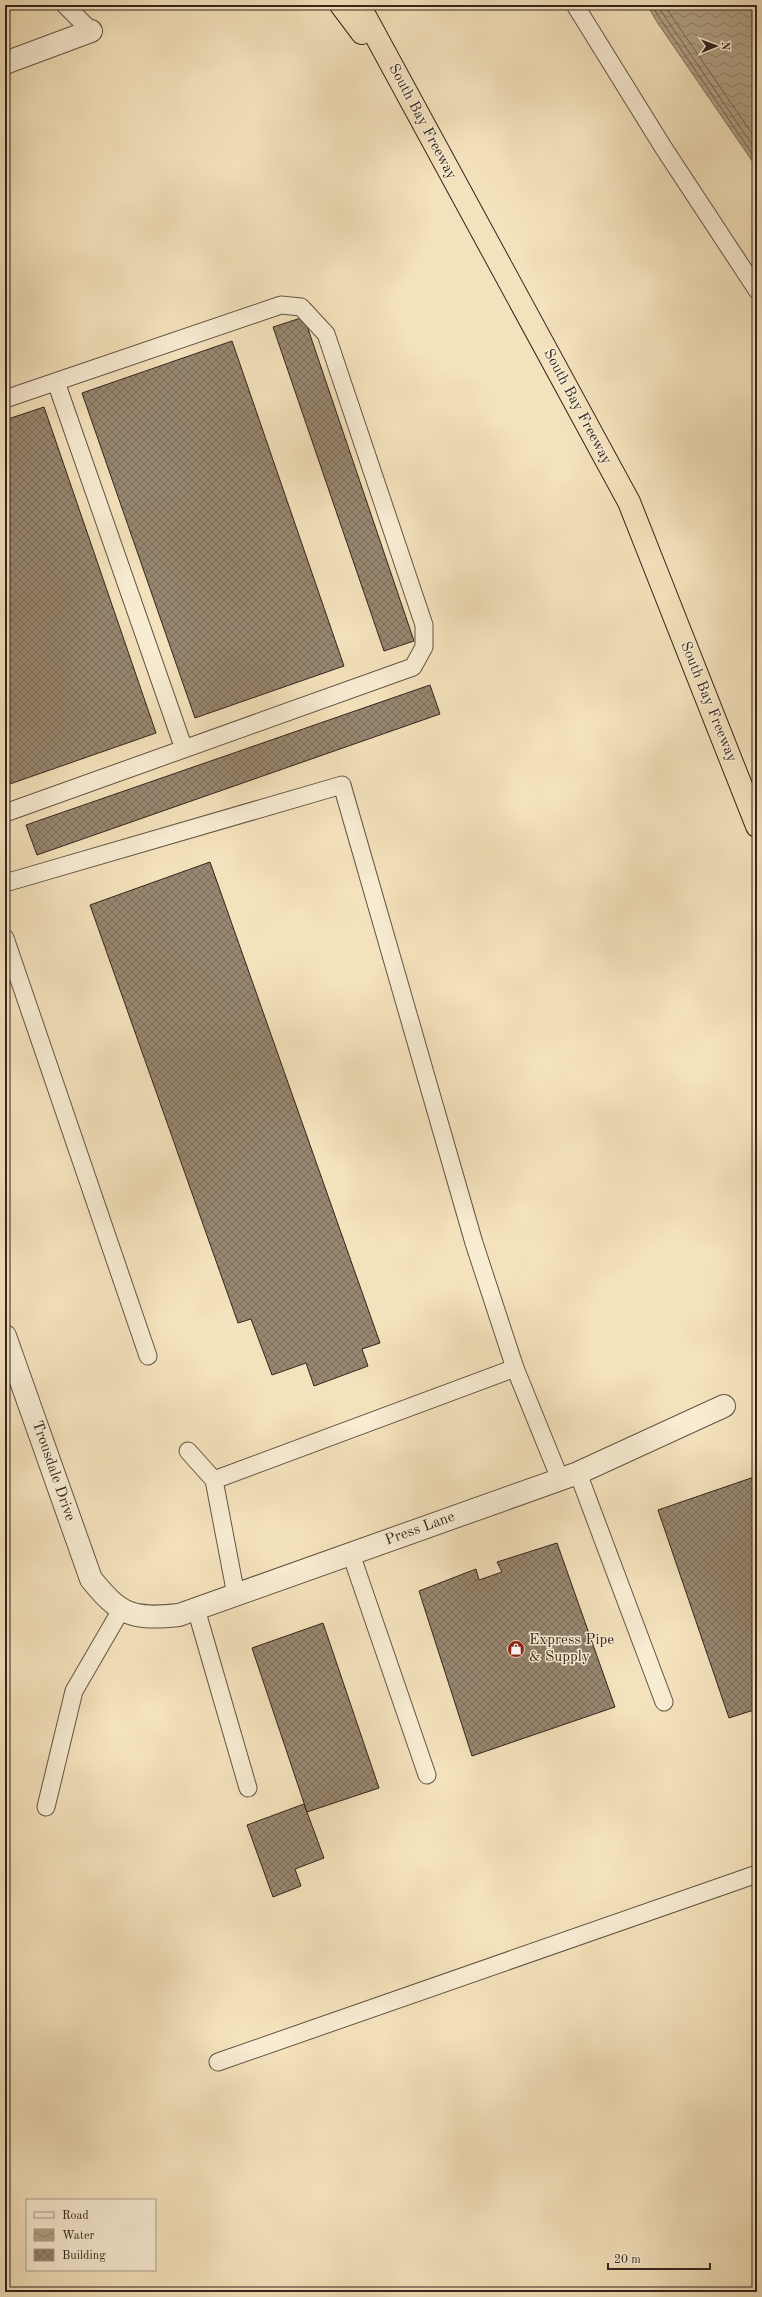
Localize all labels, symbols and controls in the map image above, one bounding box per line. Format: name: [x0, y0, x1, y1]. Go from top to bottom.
north arrow: [696, 26, 736, 66]
text: N: [719, 42, 730, 51]
street label: South Bay Freeway: [385, 62, 459, 182]
street label: South Bay Freeway: [540, 347, 614, 467]
street label: South Bay Freeway: [677, 640, 739, 764]
street label: Trousdale Drive: [29, 1419, 77, 1523]
street label: Press Lane: [383, 1509, 457, 1549]
place label: Express Pipe & Supply: [529, 1633, 614, 1665]
shop icon: Express Pipe & Supply: [506, 1639, 526, 1659]
legend: [26, 2199, 156, 2271]
text: Road: [62, 2210, 89, 2222]
text: Water: [62, 2230, 95, 2242]
scale bar: [608, 2245, 710, 2271]
text: Building: [62, 2250, 106, 2262]
text: 20 m: [614, 2254, 641, 2266]

